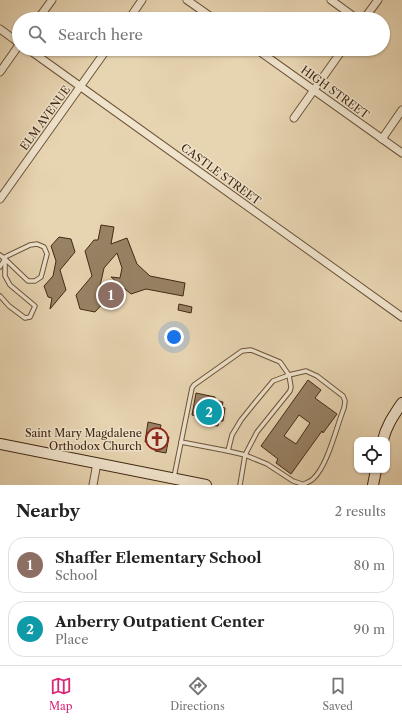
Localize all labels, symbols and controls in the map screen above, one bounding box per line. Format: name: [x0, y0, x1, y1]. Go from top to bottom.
search box: [12, 12, 390, 56]
icon: search: [26, 23, 48, 45]
text: Search here: [58, 25, 143, 44]
street label: HIGH STREET: [298, 63, 372, 122]
street label: ELM AVENUE: [17, 83, 73, 153]
street label: CASTLE STREET: [178, 140, 264, 208]
pin: 1: [98, 280, 124, 310]
your location: [164, 327, 184, 347]
pin: 2: [196, 397, 222, 427]
place label: Saint Mary Magdalene Orthodox Church: [25, 426, 142, 453]
church icon: Saint Mary Magdalene Orthodox Church: [144, 426, 170, 452]
map controls: [354, 437, 390, 473]
button: locate: [354, 437, 390, 473]
text: Nearby: [16, 501, 80, 521]
text: 2 results: [335, 503, 386, 519]
text: Shaffer Elementary School: [55, 548, 262, 567]
text: 1: [27, 557, 33, 573]
text: 80 m: [353, 557, 385, 573]
text: School: [55, 567, 98, 583]
text: Anberry Outpatient Center: [55, 612, 264, 631]
text: 2: [26, 621, 34, 637]
text: 90 m: [354, 621, 385, 637]
text: Place: [55, 631, 88, 647]
tab: Map: [49, 675, 73, 713]
tab: Directions: [170, 675, 225, 713]
tab: Saved: [323, 675, 353, 713]

